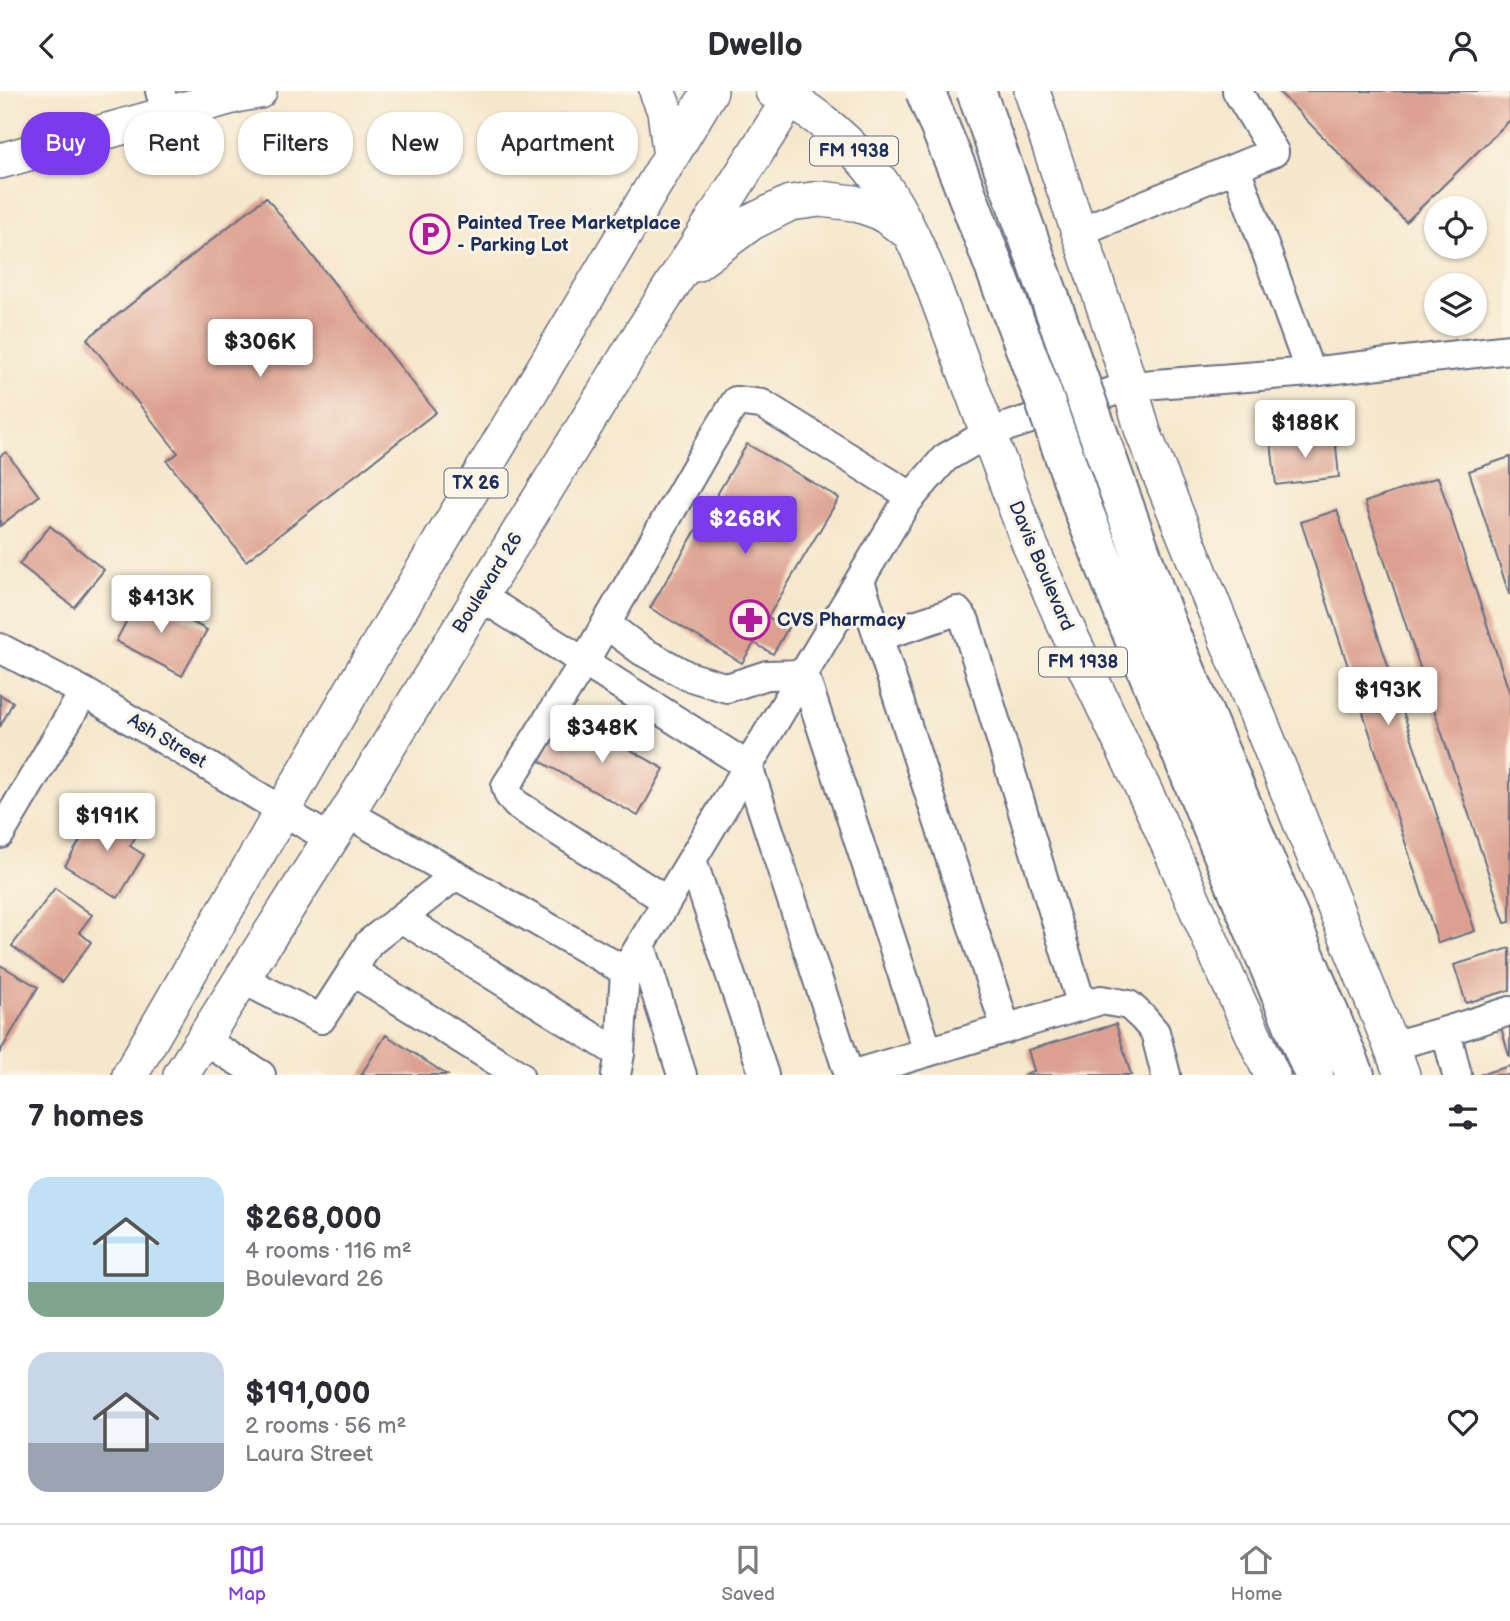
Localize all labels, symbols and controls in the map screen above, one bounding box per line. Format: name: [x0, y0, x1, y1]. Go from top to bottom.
text: Dwello: [707, 26, 803, 65]
icon: back: [28, 27, 66, 65]
icon: person: [1444, 27, 1482, 65]
chip: Buy: [21, 112, 110, 175]
chip: Rent: [124, 112, 224, 175]
chip: Filters: [238, 112, 353, 175]
chip: New: [367, 112, 463, 175]
chip: Apartment: [477, 112, 638, 175]
road number: FM 1938: [810, 137, 898, 165]
map controls: [1424, 196, 1487, 336]
button: locate: [1424, 196, 1487, 259]
place label: Painted Tree Marketplace - Parking Lot: [457, 212, 681, 257]
parking icon: Painted Tree Marketplace - Parking Lot: [409, 213, 451, 255]
button: layers: [1424, 273, 1487, 336]
pin: $306K: [211, 320, 309, 379]
text: $306K: [224, 328, 296, 356]
pin: $188K: [1256, 401, 1354, 460]
text: $188K: [1271, 409, 1339, 437]
road number: TX 26: [444, 469, 508, 497]
pin: $268K: [696, 497, 794, 556]
street label: Davis Boulevard: [1003, 498, 1079, 634]
text: $268K: [709, 505, 781, 533]
street label: Boulevard 26: [448, 528, 528, 638]
pin: $413K: [112, 575, 210, 635]
text: $413K: [128, 584, 195, 612]
pharmacy icon: CVS Pharmacy: [729, 599, 771, 641]
place label: CVS Pharmacy: [777, 609, 906, 632]
road number: FM 1938: [1039, 647, 1127, 677]
pin: $193K: [1339, 667, 1437, 727]
text: $193K: [1354, 676, 1422, 704]
pin: $348K: [553, 705, 651, 765]
street label: Ash Street: [123, 709, 211, 774]
text: $348K: [566, 714, 638, 742]
pin: $191K: [58, 793, 156, 853]
text: $191K: [75, 802, 139, 830]
icon: filters: [1444, 1098, 1482, 1136]
text: 7 homes: [28, 1099, 144, 1135]
text: $268,000: [245, 1201, 382, 1237]
icon: home: [84, 1205, 168, 1289]
icon: heart: [1444, 1228, 1482, 1266]
text: 4 rooms · 116 m²: [245, 1237, 412, 1265]
text: Boulevard 26: [245, 1265, 384, 1293]
text: $191,000: [245, 1376, 370, 1412]
icon: home: [84, 1380, 168, 1464]
icon: heart: [1444, 1403, 1482, 1441]
text: 2 rooms · 56 m²: [245, 1412, 407, 1440]
text: Laura Street: [245, 1440, 373, 1468]
tab: Map: [228, 1541, 266, 1606]
tab: Saved: [722, 1541, 775, 1606]
tab: Home: [1231, 1541, 1282, 1606]

